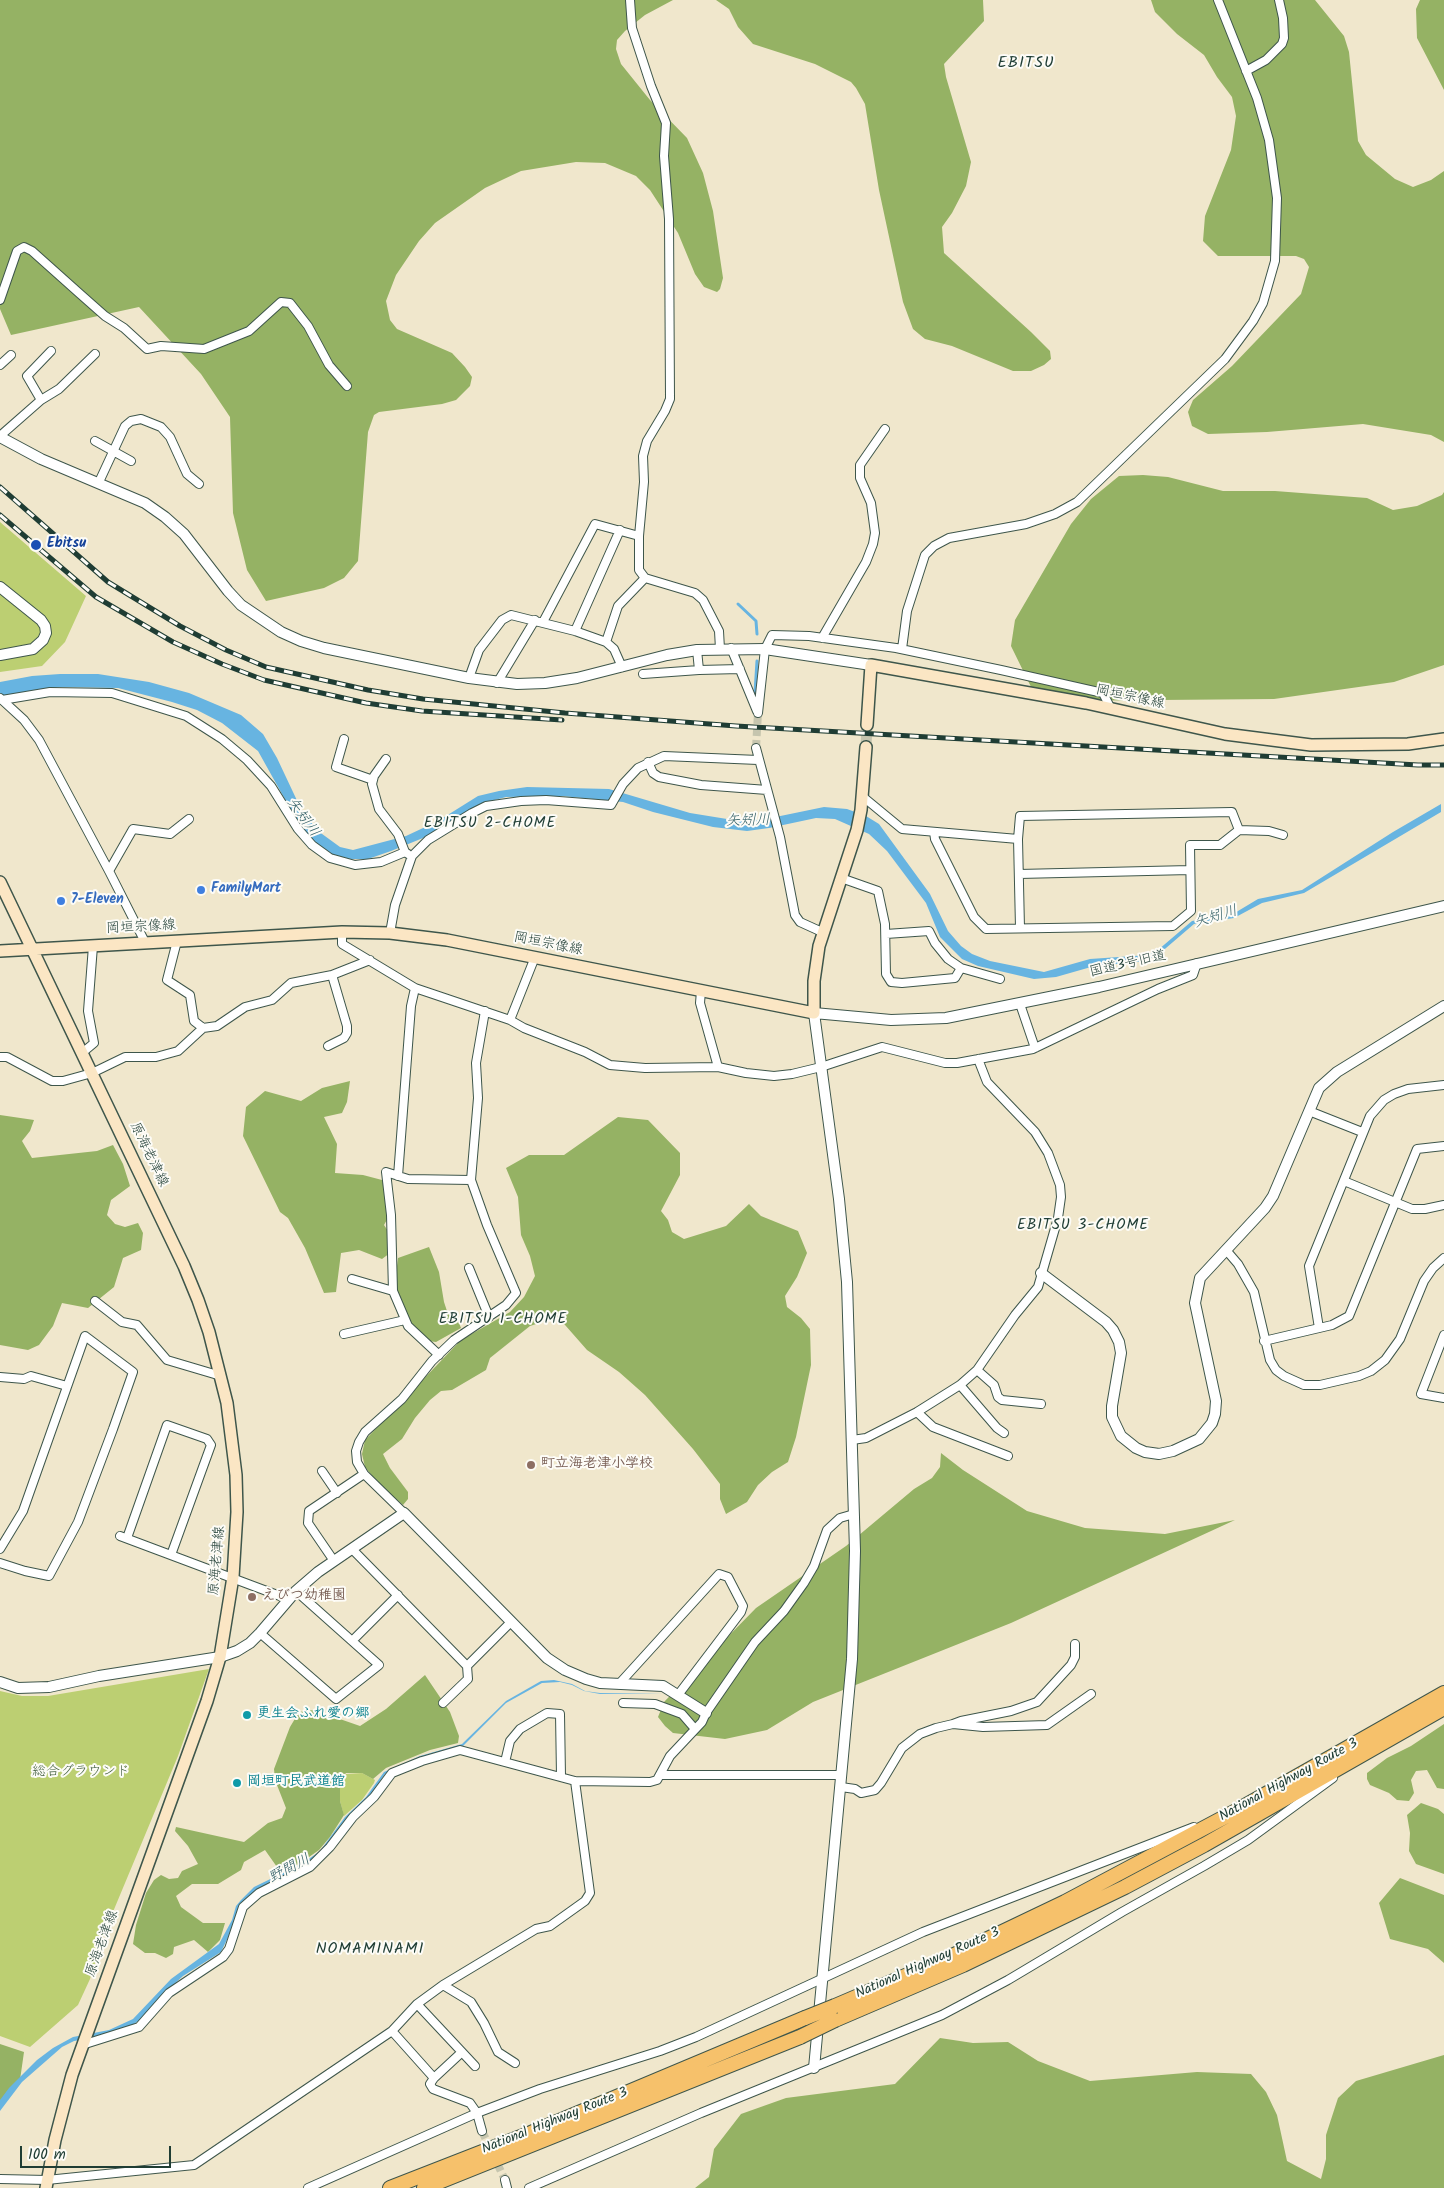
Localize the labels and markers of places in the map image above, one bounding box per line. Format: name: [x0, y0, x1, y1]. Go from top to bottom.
place label: Ebitsu: [47, 537, 86, 553]
marker: Ebitsu: [29, 538, 43, 552]
place label: FamilyMart: [211, 882, 281, 898]
marker: FamilyMart: [195, 884, 207, 896]
place label: 7-Eleven: [71, 893, 124, 909]
marker: 7-Eleven: [55, 895, 67, 907]
place label: 町立海老津小学校: [541, 1457, 653, 1473]
marker: 町立海老津小学校: [525, 1459, 537, 1471]
place label: えびつ幼稚園: [262, 1589, 346, 1605]
marker: えびつ幼稚園: [246, 1591, 258, 1603]
place label: 更生会ふれ愛の郷: [257, 1707, 369, 1723]
marker: 更生会ふれ愛の郷: [241, 1709, 253, 1721]
place label: 岡垣町民武道館: [247, 1775, 345, 1791]
marker: 岡垣町民武道館: [231, 1777, 243, 1789]

